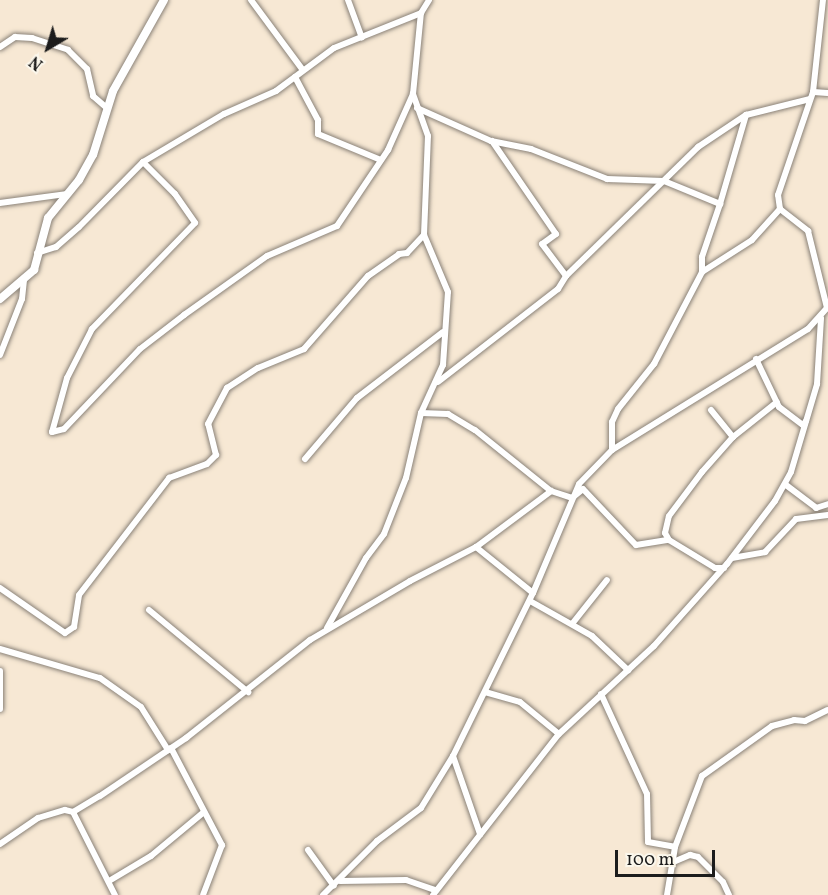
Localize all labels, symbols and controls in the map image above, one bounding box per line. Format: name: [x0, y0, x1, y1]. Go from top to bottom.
north arrow: [18, 18, 78, 78]
text: N: [26, 50, 48, 74]
scale bar: [618, 838, 718, 876]
text: 100 m: [626, 848, 675, 873]

